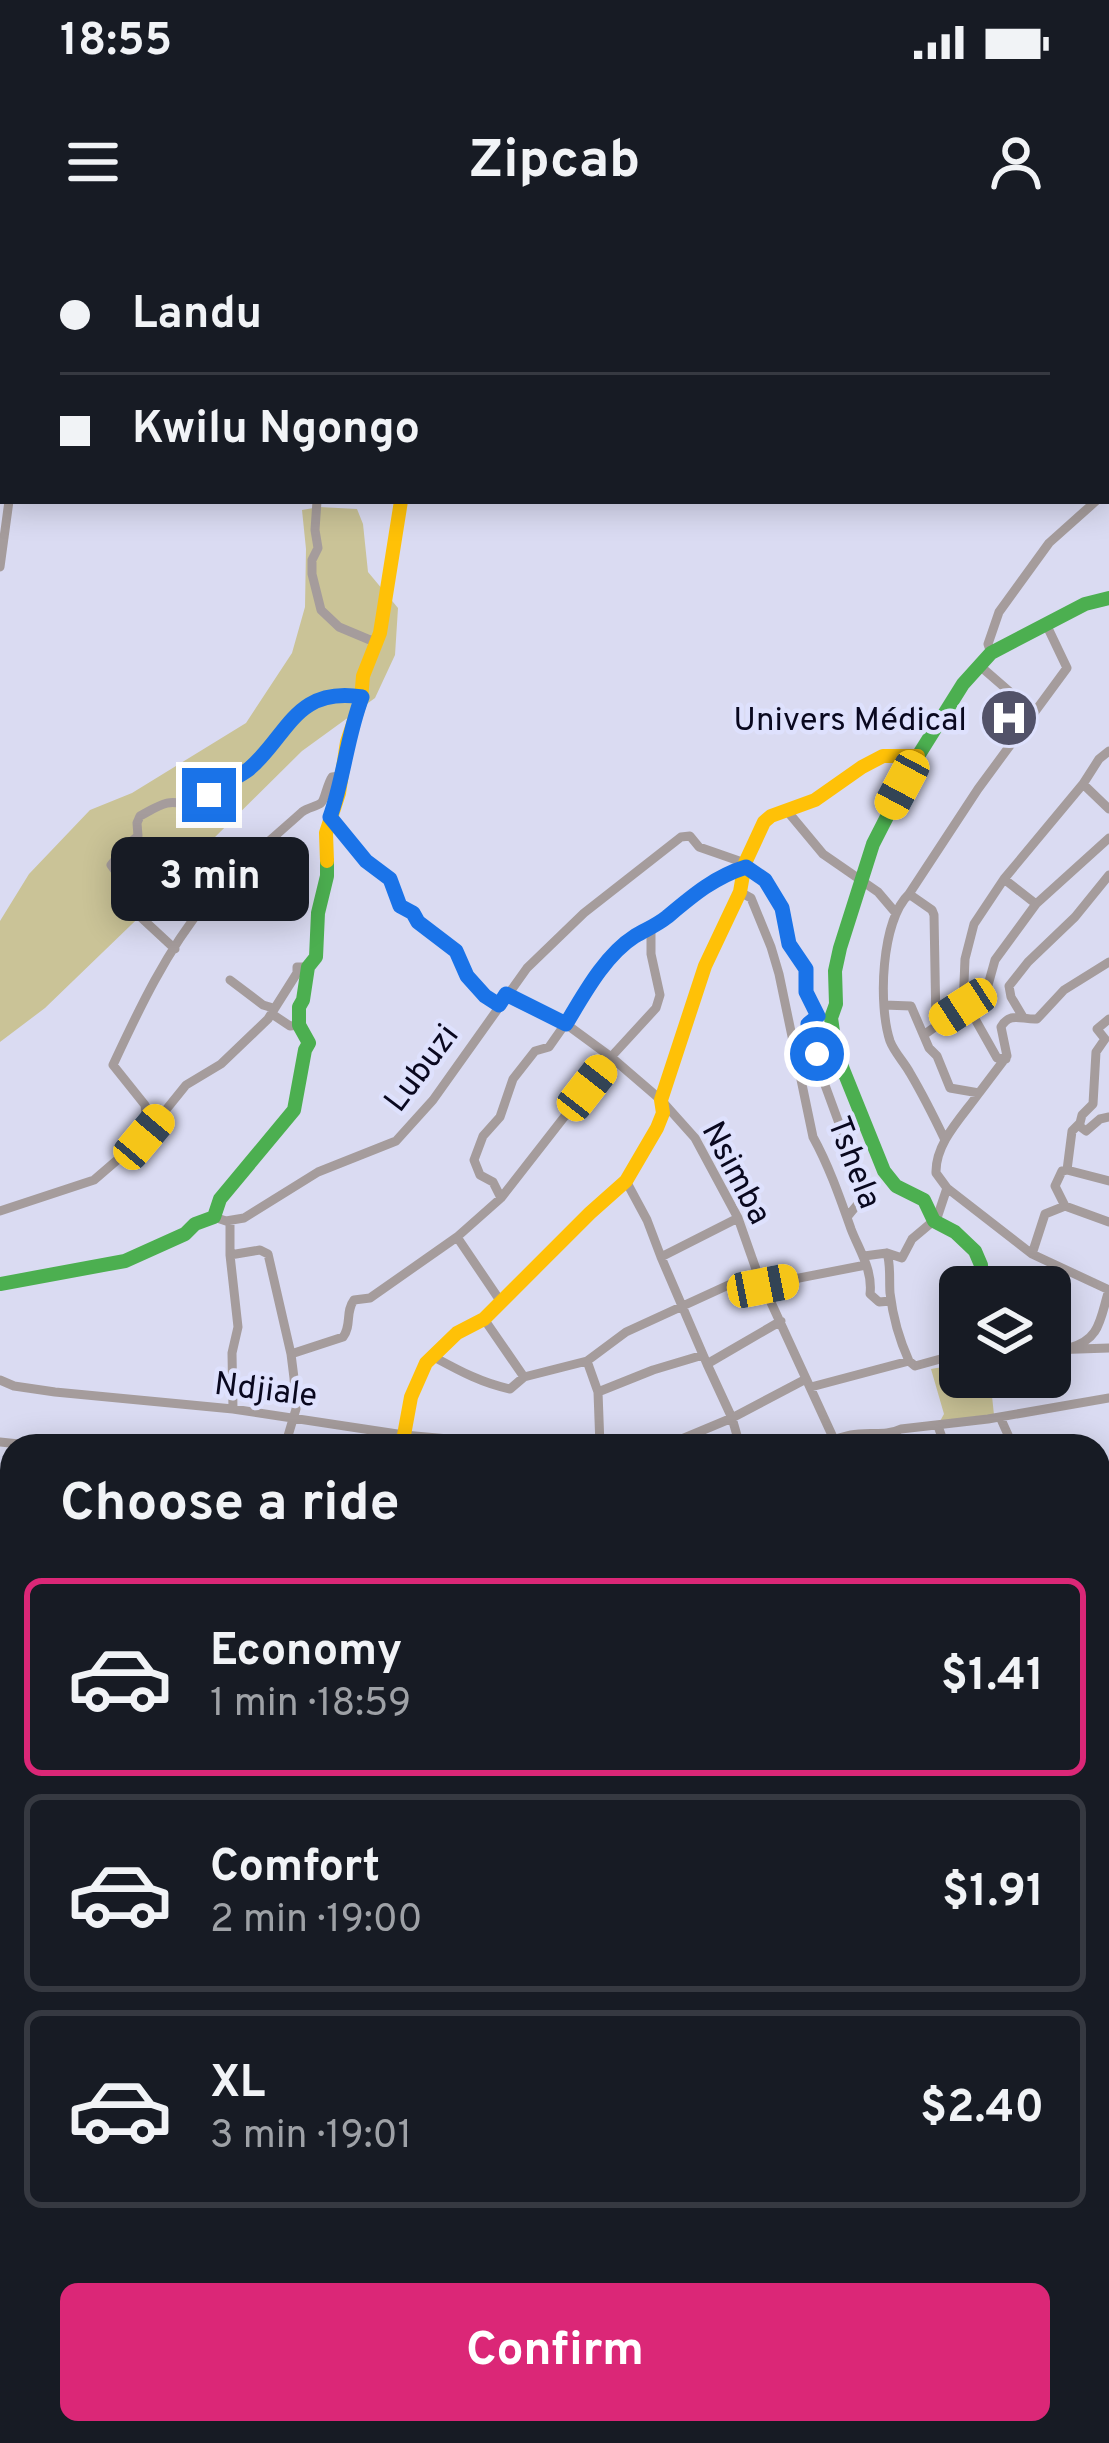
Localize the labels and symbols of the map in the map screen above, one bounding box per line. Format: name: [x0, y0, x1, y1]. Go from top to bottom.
hospital icon: Univers Médical: [978, 687, 1040, 749]
place label: Univers Médical: [733, 701, 967, 743]
car: [869, 745, 935, 825]
route end: [182, 768, 236, 822]
callout: 3 min: [110, 837, 308, 921]
car: [923, 972, 1003, 1042]
street label: Lubuzi: [377, 1017, 470, 1122]
route start: [790, 1027, 844, 1081]
car: [551, 1049, 623, 1127]
car: [107, 1098, 181, 1176]
street label: Tshela: [816, 1111, 889, 1215]
street label: Nsimba: [690, 1115, 779, 1233]
car: [724, 1261, 802, 1311]
street label: Ndjiale: [212, 1365, 319, 1419]

